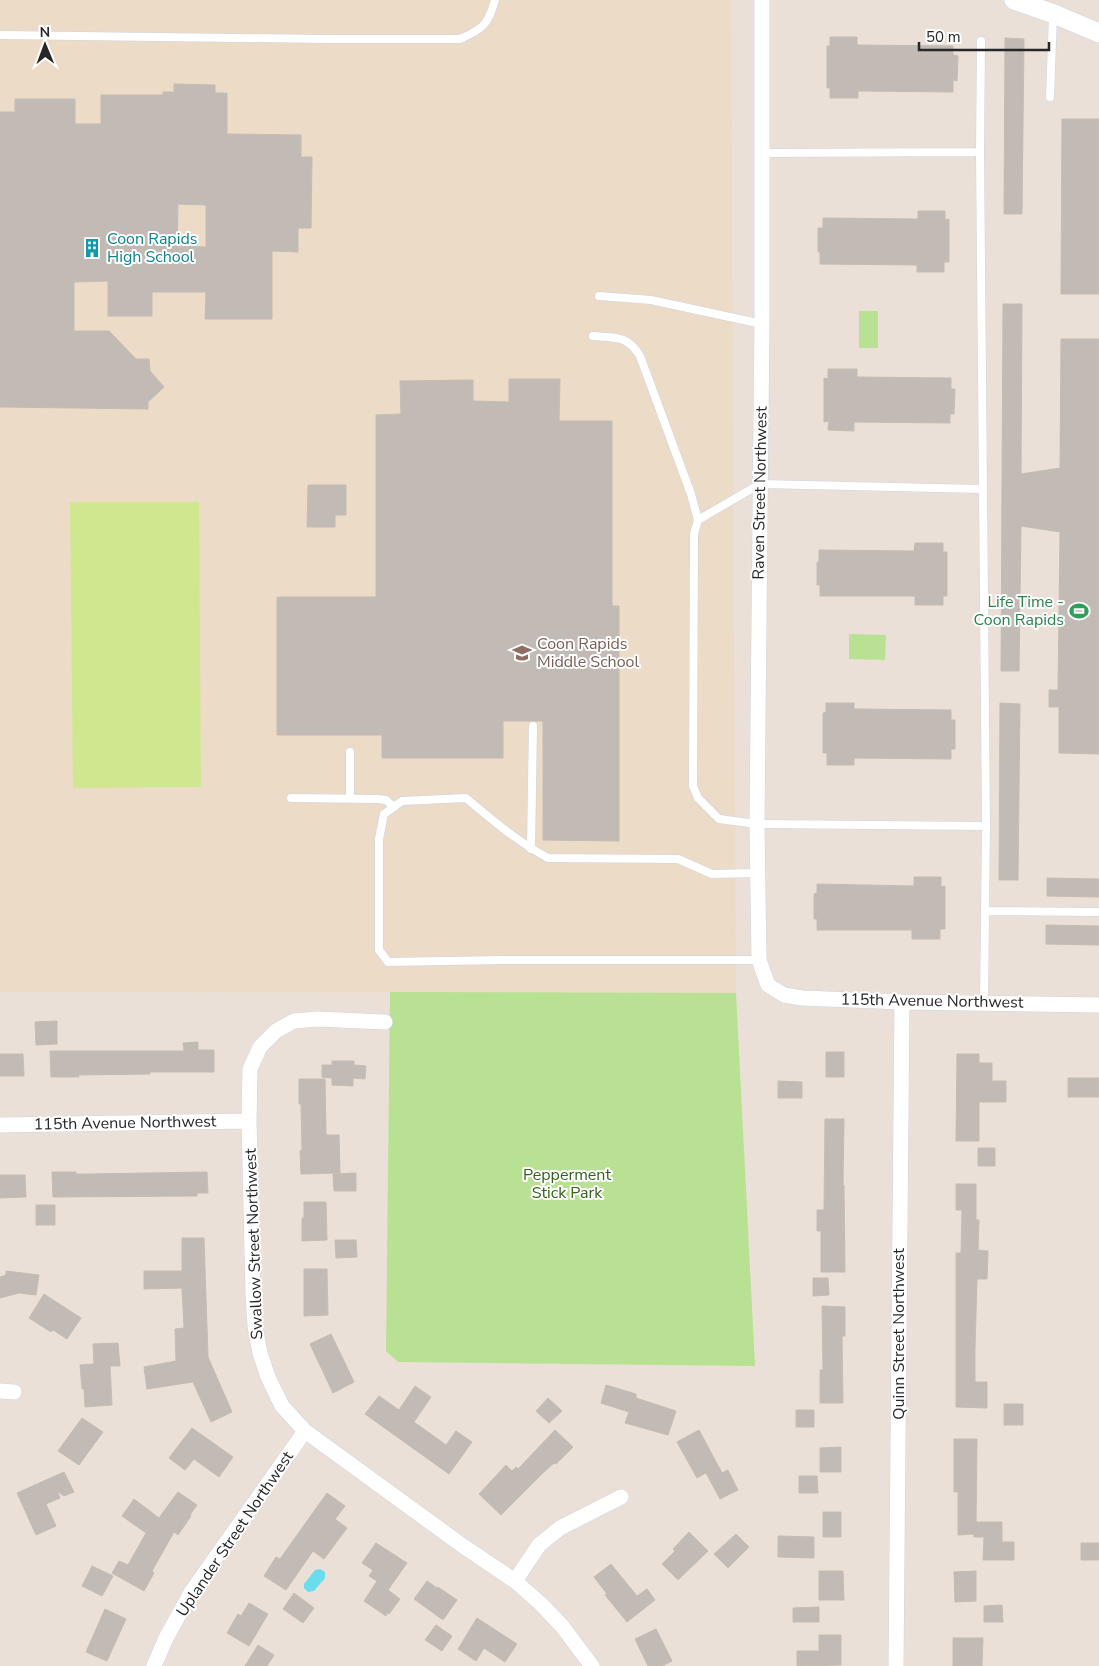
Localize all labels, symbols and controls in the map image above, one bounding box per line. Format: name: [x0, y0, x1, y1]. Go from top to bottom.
north arrow: [20, 20, 70, 70]
scale bar: [919, 20, 1049, 52]
text: N: [39, 23, 50, 42]
text: 50 m: [926, 27, 961, 47]
place label: Coon Rapids High School: [107, 228, 197, 268]
building icon: Coon Rapids High School: [81, 237, 103, 259]
street label: Raven Street Northwest: [747, 406, 773, 580]
place label: Life Time - Coon Rapids: [974, 591, 1064, 631]
sports icon: Life Time - Coon Rapids: [1068, 600, 1090, 622]
place label: Coon Rapids Middle School: [537, 633, 639, 673]
school or university icon: Coon Rapids Middle School: [511, 642, 533, 664]
street label: 115th Avenue Northwest: [840, 988, 1024, 1014]
street label: 115th Avenue Northwest: [33, 1110, 217, 1136]
street label: Swallow Street Northwest: [240, 1147, 268, 1340]
park label: Pepperment Stick Park: [523, 1164, 611, 1204]
street label: Quinn Street Northwest: [888, 1248, 910, 1420]
street label: Uplander Street Northwest: [171, 1447, 299, 1621]

